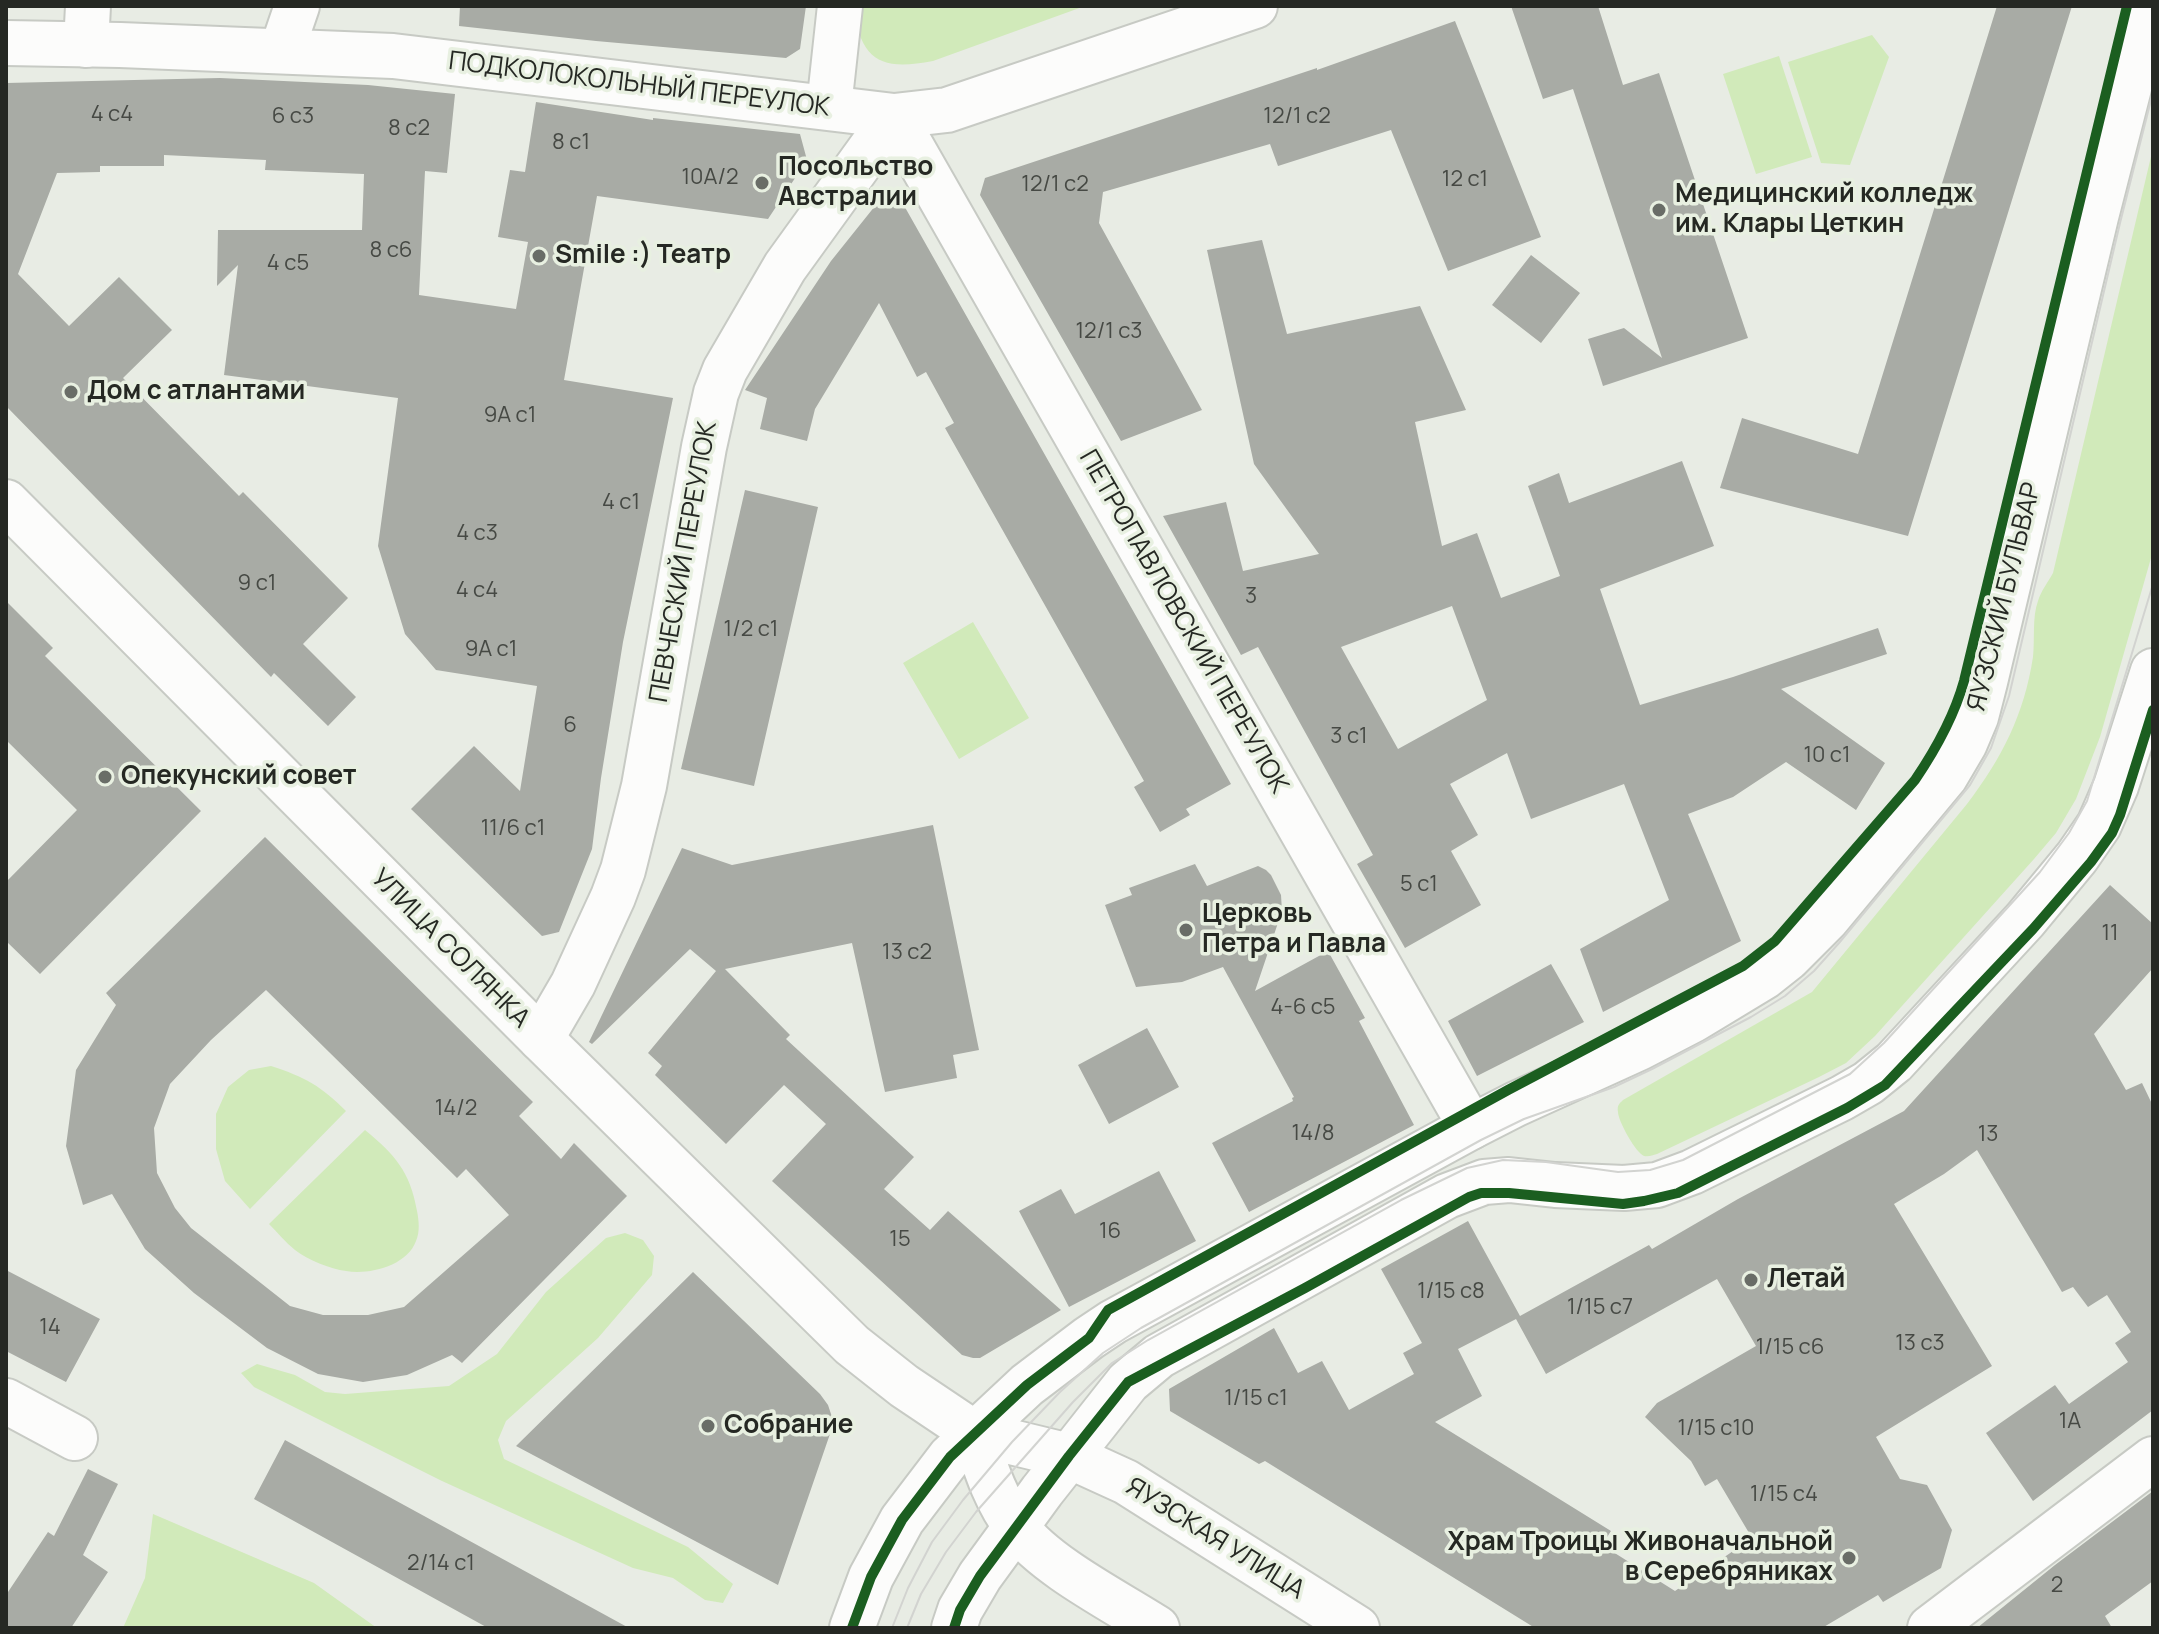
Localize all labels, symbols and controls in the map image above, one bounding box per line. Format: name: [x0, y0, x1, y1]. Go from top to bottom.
street label: ПОДКОЛОКОЛЬНЫЙ ПЕРЕУЛОК: [447, 46, 831, 124]
house number: 4 с4: [91, 102, 133, 128]
house number: 6 с3: [272, 104, 314, 130]
house number: 12/1 с2: [1263, 104, 1331, 130]
house number: 8 с2: [388, 116, 430, 142]
house number: 8 с1: [552, 130, 590, 156]
place label: Посольство Австралии: [778, 152, 933, 214]
house number: 10А/2: [681, 165, 739, 191]
house number: 12 с1: [1442, 167, 1488, 193]
house number: 12/1 с2: [1021, 172, 1089, 198]
marker: Посольство Австралии: [753, 174, 771, 192]
place label: Медицинский колледж им. Клары Цеткин: [1675, 179, 1973, 240]
marker: Медицинский колледж им. Клары Цеткин: [1650, 201, 1668, 219]
house number: 8 с6: [370, 238, 412, 264]
place label: Smile :) Театр: [555, 240, 731, 272]
marker: Smile :) Театр: [530, 247, 548, 265]
house number: 4 с5: [267, 251, 309, 277]
house number: 12/1 с3: [1076, 319, 1142, 345]
place label: Дом с атлантами: [87, 376, 305, 408]
marker: Дом с атлантами: [62, 383, 80, 401]
house number: 9А с1: [484, 403, 536, 429]
street label: ПЕВЧЕСКИЙ ПЕРЕУЛОК: [644, 419, 724, 705]
street label: ПЕТРОПАВЛОВСКИЙ ПЕРЕУЛОК: [1072, 445, 1294, 799]
street label: ЯУЗСКИЙ БУЛЬВАР: [1962, 480, 2048, 714]
house number: 4 с1: [602, 490, 640, 516]
house number: 4 с3: [456, 521, 498, 547]
house number: 9 с1: [238, 571, 276, 597]
house number: 4 с4: [456, 578, 498, 604]
house number: 3: [1245, 584, 1257, 610]
house number: 1/2 с1: [724, 617, 778, 643]
house number: 9А с1: [465, 637, 517, 663]
house number: 6: [563, 713, 577, 739]
house number: 3 с1: [1330, 724, 1368, 750]
house number: 10 с1: [1803, 743, 1851, 769]
place label: Опекунский совет: [121, 761, 357, 793]
marker: Опекунский совет: [96, 768, 114, 786]
house number: 11/6 с1: [481, 816, 545, 842]
street label: УЛИЦА СОЛЯНКА: [364, 863, 536, 1035]
house number: 5 с1: [1400, 872, 1438, 898]
place label: Церковь Петра и Павла: [1202, 899, 1386, 960]
marker: Церковь Петра и Павла: [1177, 921, 1195, 939]
house number: 11: [2101, 921, 2119, 947]
house number: 13 с2: [882, 940, 932, 966]
house number: 4-6 с5: [1270, 995, 1336, 1021]
house number: 14/2: [435, 1096, 477, 1122]
house number: 14/8: [1292, 1121, 1334, 1147]
house number: 13: [1978, 1122, 1998, 1148]
house number: 16: [1099, 1219, 1121, 1245]
house number: 15: [889, 1227, 911, 1253]
place label: Летай: [1767, 1264, 1845, 1296]
marker: Летай: [1742, 1271, 1760, 1289]
house number: 1/15 с8: [1417, 1279, 1485, 1305]
house number: 1/15 с7: [1567, 1295, 1633, 1321]
house number: 14: [39, 1315, 61, 1341]
house number: 13 с3: [1895, 1331, 1945, 1357]
house number: 1/15 с6: [1756, 1335, 1824, 1361]
house number: 1/15 с1: [1224, 1386, 1288, 1412]
house number: 1А: [2059, 1409, 2081, 1435]
place label: Собрание: [724, 1410, 853, 1442]
house number: 1/15 с10: [1678, 1416, 1754, 1442]
marker: Собрание: [699, 1417, 717, 1435]
street label: ЯУЗСКАЯ УЛИЦА: [1120, 1472, 1310, 1606]
house number: 1/15 с4: [1750, 1482, 1818, 1508]
place label: Храм Троицы Живоначальной в Серебряниках: [1448, 1527, 1833, 1588]
marker: Храм Троицы Живоначальной в Серебряниках: [1840, 1549, 1858, 1567]
house number: 2/14 с1: [407, 1551, 475, 1577]
house number: 2: [2051, 1573, 2063, 1599]

